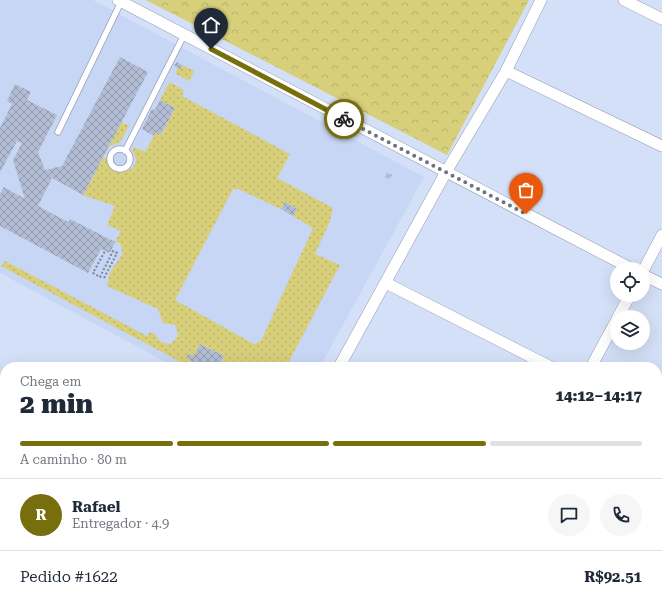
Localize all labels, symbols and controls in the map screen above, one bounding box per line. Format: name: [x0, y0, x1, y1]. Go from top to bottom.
pin: [194, 8, 228, 49]
icon: home: [200, 14, 222, 36]
courier: [324, 99, 364, 139]
icon: bike: [333, 108, 355, 130]
pin: [509, 173, 543, 214]
icon: bag: [515, 179, 537, 201]
map controls: [610, 262, 650, 350]
button: locate: [610, 262, 650, 302]
button: layers: [610, 310, 650, 350]
text: Chega em: [20, 374, 81, 389]
text: 14:12–14:17: [556, 387, 642, 405]
text: 2 min: [20, 389, 93, 419]
text: A caminho · 80 m: [20, 452, 127, 467]
button: chat: [548, 494, 590, 536]
button: phone: [600, 494, 642, 536]
text: Rafael: [72, 498, 120, 516]
text: R: [35, 506, 47, 524]
text: Entregador · 4.9: [72, 516, 169, 531]
text: Pedido #1622: [20, 568, 118, 586]
text: R$92.51: [584, 568, 642, 586]

